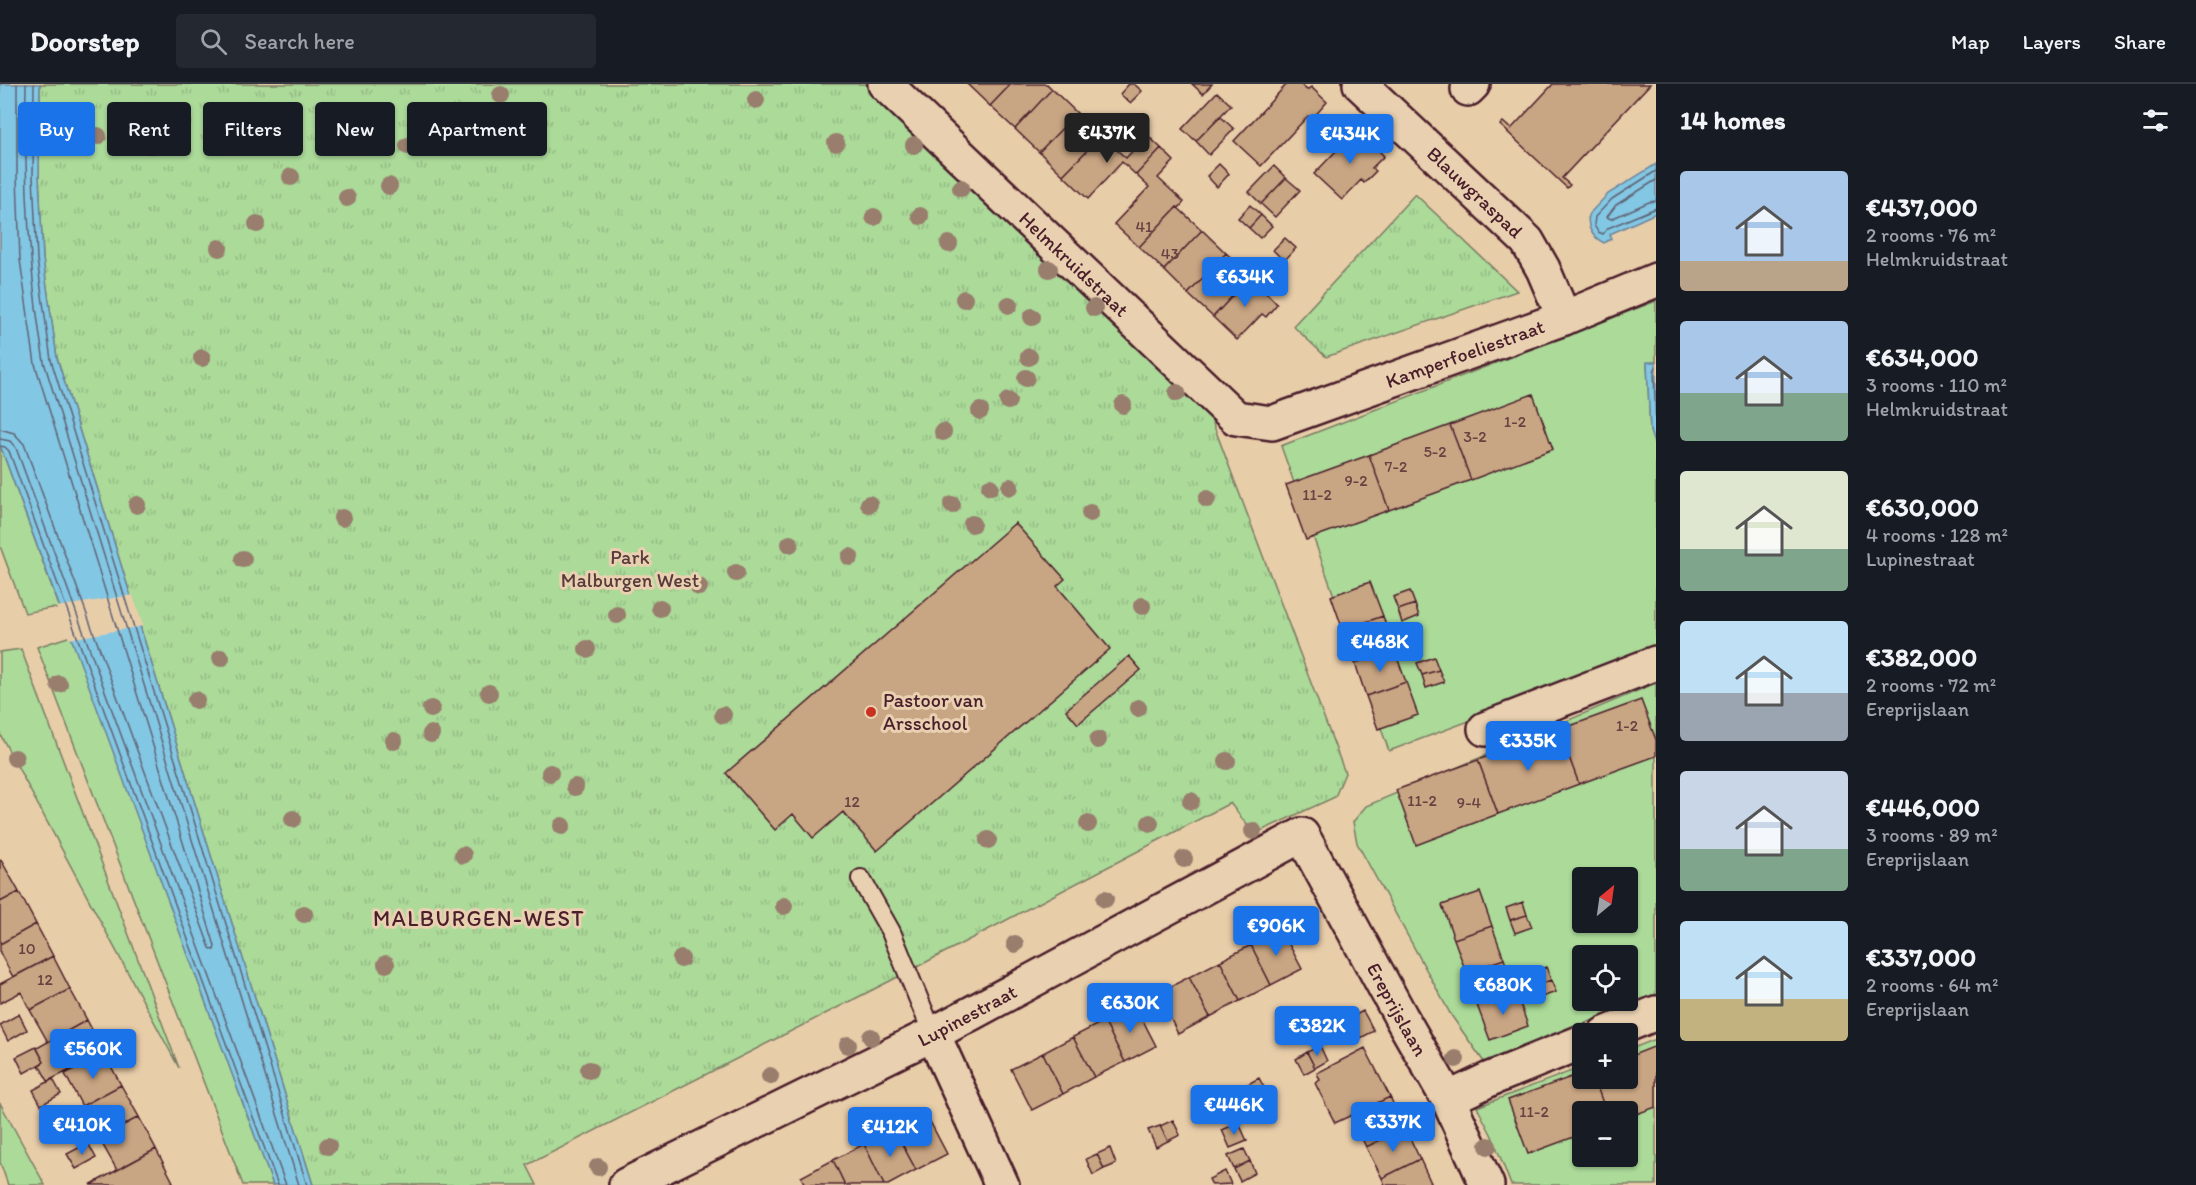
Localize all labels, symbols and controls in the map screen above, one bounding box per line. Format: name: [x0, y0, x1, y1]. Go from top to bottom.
search box: [176, 14, 596, 68]
text: Doorstep: [30, 24, 140, 58]
icon: search: [197, 25, 230, 58]
text: Search here: [245, 28, 355, 55]
text: Map: [1951, 29, 1990, 54]
text: Layers: [2023, 29, 2081, 54]
text: Share: [2114, 29, 2166, 54]
chip: Buy: [18, 102, 95, 156]
chip: Rent: [107, 102, 191, 156]
chip: Filters: [203, 102, 303, 156]
chip: New: [315, 102, 395, 156]
chip: Apartment: [407, 102, 547, 156]
text: 14 homes: [1680, 104, 1786, 136]
icon: filters: [2139, 104, 2172, 137]
pin: €437K: [1065, 113, 1149, 164]
pin: €434K: [1308, 114, 1392, 165]
text: €437K: [1078, 120, 1136, 144]
text: €434K: [1320, 121, 1380, 145]
street label: Blauwgraspad: [1422, 141, 1528, 243]
text: €437,000: [1866, 191, 1978, 223]
icon: home: [1728, 195, 1800, 267]
street label: Helmkruidstraat: [1014, 206, 1134, 322]
house number: 41: [1135, 217, 1153, 236]
text: 2 rooms · 76 m²: [1866, 223, 1996, 247]
house number: 43: [1161, 244, 1179, 263]
text: Helmkruidstraat: [1866, 247, 2008, 271]
pin: €634K: [1203, 257, 1287, 308]
text: €634K: [1216, 264, 1274, 288]
street label: Kamperfoeliestraat: [1382, 314, 1548, 393]
text: €634,000: [1866, 341, 1979, 373]
icon: home: [1728, 345, 1800, 417]
text: 3 rooms · 110 m²: [1866, 373, 2007, 397]
text: Helmkruidstraat: [1866, 397, 2008, 421]
house number: 1-2: [1504, 412, 1527, 431]
house number: 3-2: [1463, 427, 1487, 446]
house number: 5-2: [1423, 442, 1447, 461]
house number: 7-2: [1385, 457, 1408, 476]
house number: 9-2: [1344, 471, 1368, 490]
house number: 11-2: [1302, 485, 1332, 504]
text: €630,000: [1866, 491, 1979, 523]
icon: home: [1728, 495, 1800, 567]
text: 4 rooms · 128 m²: [1866, 523, 2008, 547]
park label: Park Malburgen West: [561, 545, 699, 592]
text: Lupinestraat: [1866, 547, 1975, 571]
pin: €468K: [1338, 622, 1422, 673]
text: €468K: [1351, 629, 1409, 653]
text: €382,000: [1866, 641, 1977, 673]
icon: home: [1728, 645, 1800, 717]
text: 2 rooms · 72 m²: [1866, 673, 1996, 697]
place label: Pastoor van Arsschool: [883, 688, 984, 735]
text: Ereprijslaan: [1866, 697, 1969, 721]
marker: Pastoor van Arsschool: [864, 705, 878, 719]
house number: 1-2: [1616, 716, 1639, 735]
pin: €335K: [1486, 721, 1570, 772]
text: €335K: [1500, 728, 1556, 752]
house number: 11-2: [1407, 791, 1437, 810]
text: €446,000: [1866, 791, 1980, 823]
house number: 12: [844, 792, 861, 811]
house number: 9-4: [1457, 793, 1482, 812]
icon: home: [1728, 795, 1800, 867]
text: 3 rooms · 89 m²: [1866, 823, 1998, 847]
text: Ereprijslaan: [1866, 847, 1969, 871]
north arrow: [1572, 867, 1638, 933]
map controls: [1572, 867, 1638, 1167]
district label: MALBURGEN-WEST: [373, 905, 585, 932]
pin: €906K: [1234, 906, 1318, 957]
text: €906K: [1247, 913, 1305, 937]
house number: 10: [18, 939, 36, 958]
text: €337,000: [1866, 941, 1976, 973]
button: locate: [1572, 945, 1638, 1011]
icon: home: [1728, 945, 1800, 1017]
street label: Ereprijslaan: [1362, 958, 1433, 1060]
pin: €680K: [1461, 965, 1545, 1016]
house number: 12: [37, 970, 54, 989]
text: €680K: [1474, 972, 1532, 996]
text: 2 rooms · 64 m²: [1866, 973, 1998, 997]
street label: Lupinestraat: [914, 979, 1021, 1052]
pin: €630K: [1088, 983, 1172, 1034]
text: €630K: [1101, 990, 1159, 1014]
text: Ereprijslaan: [1866, 997, 1969, 1021]
pin: €382K: [1275, 1006, 1359, 1057]
text: €382K: [1289, 1013, 1345, 1037]
button: +: [1572, 1023, 1638, 1089]
pin: €560K: [51, 1029, 135, 1080]
text: €560K: [64, 1036, 122, 1060]
pin: €446K: [1192, 1085, 1276, 1136]
text: €446K: [1205, 1092, 1263, 1116]
button: −: [1572, 1101, 1638, 1167]
pin: €337K: [1351, 1102, 1435, 1153]
house number: 11-2: [1519, 1102, 1549, 1121]
pin: €410K: [40, 1105, 124, 1156]
pin: €412K: [848, 1107, 932, 1158]
text: €337K: [1365, 1109, 1421, 1133]
text: €410K: [53, 1112, 111, 1136]
text: €412K: [862, 1114, 918, 1138]

